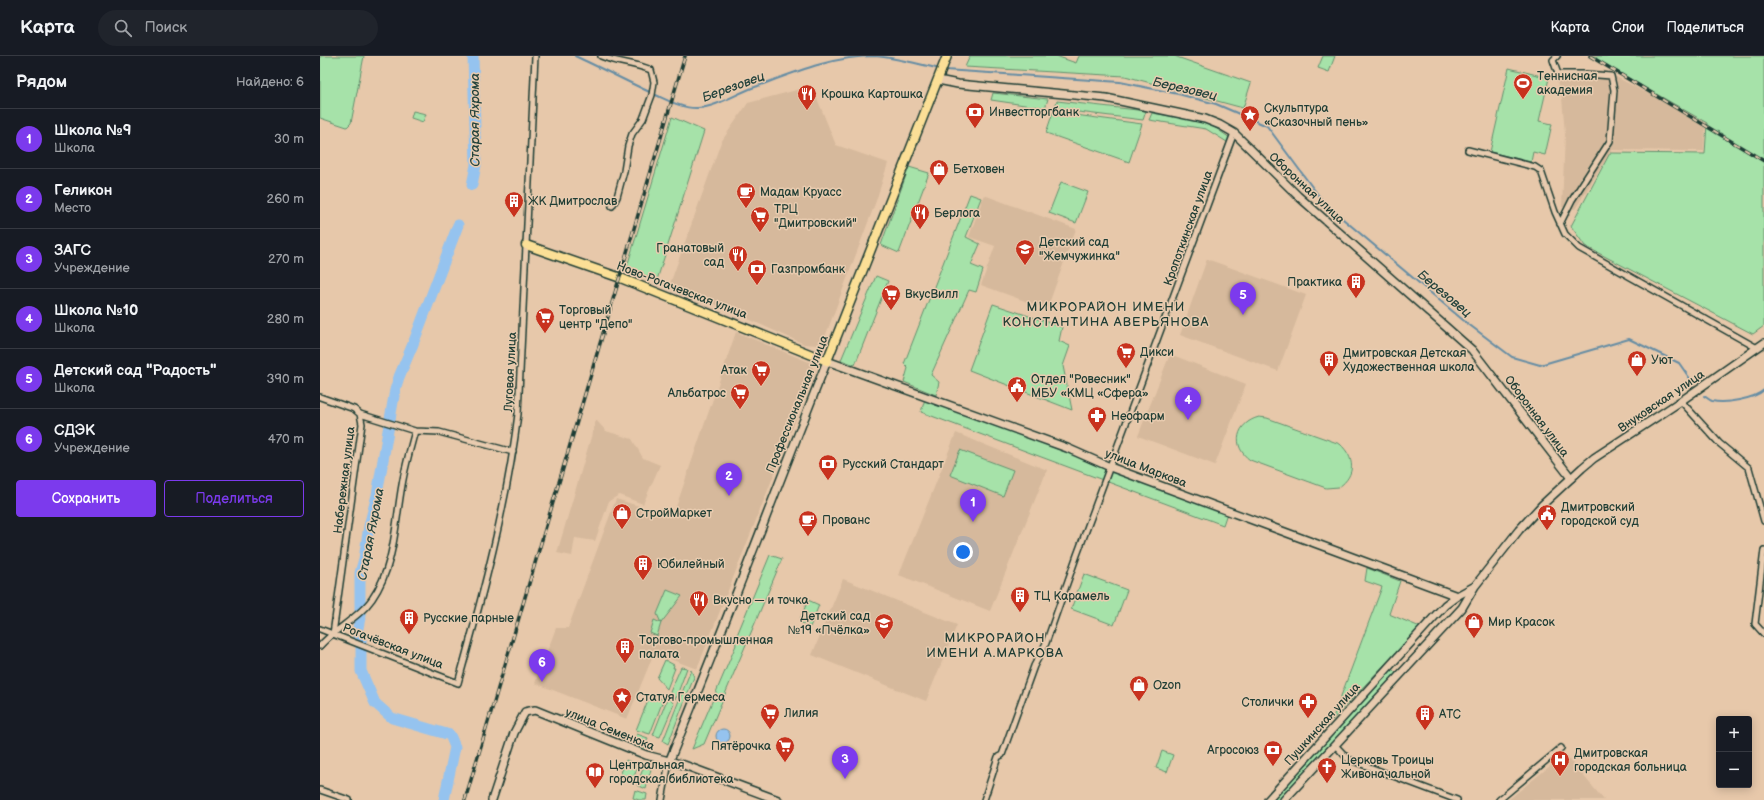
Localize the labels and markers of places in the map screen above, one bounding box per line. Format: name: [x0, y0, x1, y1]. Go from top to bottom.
place label: Теннисная академия: [1537, 69, 1598, 98]
sports icon: Теннисная академия: [1512, 72, 1534, 100]
restaurant icon: Крошка Картошка: [796, 83, 818, 111]
place label: Крошка Картошка: [821, 87, 923, 102]
bank icon: Инвестторгбанк: [964, 101, 986, 129]
place label: Скульптура «Сказочный пень»: [1264, 101, 1369, 130]
place icon: Скульптура «Сказочный пень»: [1239, 104, 1261, 132]
place label: Инвестторгбанк: [989, 105, 1080, 120]
shop icon: Бетховен: [928, 158, 950, 186]
place label: Бетховен: [953, 162, 1005, 177]
cafe icon: Мадам Круасс: [735, 181, 757, 209]
place label: Мадам Круасс: [760, 185, 842, 200]
building icon: ЖК Дмитрослав: [503, 190, 525, 218]
place label: ЖК Дмитрослав: [528, 194, 618, 209]
place label: ТРЦ "Дмитровский": [774, 202, 857, 231]
restaurant icon: Берлога: [909, 202, 931, 230]
supermarket icon: ТРЦ "Дмитровский": [749, 205, 771, 233]
place label: Берлога: [934, 206, 980, 221]
place label: Детский сад "Жемчужинка": [1039, 235, 1120, 264]
school or university icon: Детский сад "Жемчужинка": [1014, 238, 1036, 266]
place label: Гранатовый сад: [656, 241, 725, 270]
restaurant icon: Гранатовый сад: [727, 244, 749, 272]
bank icon: Газпромбанк: [746, 258, 768, 286]
place label: Газпромбанк: [771, 262, 846, 277]
building icon: Практика: [1345, 271, 1367, 299]
place label: Практика: [1287, 275, 1342, 290]
pin: 5: [1230, 282, 1256, 315]
supermarket icon: ВкусВилл: [880, 283, 902, 311]
place label: ВкусВилл: [905, 287, 959, 302]
place label: Торговый центр "Депо": [559, 303, 632, 332]
supermarket icon: Торговый центр "Депо": [534, 306, 556, 334]
supermarket icon: Дикси: [1115, 341, 1137, 369]
place label: Дикси: [1140, 345, 1174, 360]
place label: Дмитровская Детская Художественная школа: [1343, 346, 1475, 375]
building icon: Дмитровская Детская Художественная школа: [1318, 349, 1340, 377]
shop icon: Уют: [1626, 349, 1648, 377]
place label: Уют: [1651, 353, 1674, 368]
supermarket icon: Атак: [750, 359, 772, 387]
place label: Атак: [720, 363, 748, 378]
place label: Отдел "Ровесник" МБУ «КМЦ «Сфера»: [1031, 372, 1149, 401]
public building icon: Отдел "Ровесник" МБУ «КМЦ «Сфера»: [1006, 375, 1028, 403]
supermarket icon: Альбатрос: [729, 382, 751, 410]
place label: Альбатрос: [667, 386, 726, 401]
pin: 4: [1175, 387, 1201, 420]
pharmacy icon: Неофарм: [1086, 405, 1108, 433]
place label: Неофарм: [1111, 409, 1165, 424]
bank icon: Русский Стандарт: [817, 453, 839, 481]
place label: Русский Стандарт: [842, 457, 944, 472]
pin: 2: [716, 463, 742, 496]
pin: 1: [960, 489, 986, 522]
place label: Дмитровский городской суд: [1561, 500, 1640, 529]
shop icon: СтройМаркет: [611, 502, 633, 530]
public building icon: Дмитровский городской суд: [1536, 503, 1558, 531]
place label: СтройМаркет: [636, 506, 713, 521]
cafe icon: Прованс: [797, 509, 819, 537]
place label: Прованс: [822, 513, 870, 528]
building icon: Юбилейный: [632, 553, 654, 581]
place label: Юбилейный: [657, 557, 725, 572]
building icon: ТЦ Карамель: [1009, 585, 1031, 613]
restaurant icon: Вкусно — и точка: [688, 589, 710, 617]
place label: ТЦ Карамель: [1034, 589, 1110, 604]
place label: Вкусно — и точка: [713, 593, 808, 608]
building icon: Русские парные: [398, 607, 420, 635]
place label: Детский сад №19 «Пчёлка»: [787, 609, 871, 638]
place label: Русские парные: [423, 611, 514, 626]
shop icon: Мир Красок: [1463, 611, 1485, 639]
school or university icon: Детский сад №19 «Пчёлка»: [873, 612, 895, 640]
place label: Мир Красок: [1488, 615, 1555, 630]
place label: Торгово-промышленная палата: [639, 633, 774, 662]
building icon: Торгово-промышленная палата: [614, 636, 636, 664]
pin: 6: [529, 649, 555, 682]
shop icon: Ozon: [1128, 674, 1150, 702]
place label: Ozon: [1153, 678, 1181, 693]
place icon: Статуя Гермеса: [611, 686, 633, 714]
place label: Статуя Гермеса: [636, 690, 725, 705]
pharmacy icon: Столички: [1297, 691, 1319, 719]
place label: Столички: [1242, 695, 1294, 710]
supermarket icon: Лилия: [759, 702, 781, 730]
building icon: АТС: [1414, 703, 1436, 731]
place label: Лилия: [783, 706, 819, 721]
place label: АТС: [1438, 707, 1461, 722]
supermarket icon: Пятёрочка: [774, 735, 796, 763]
place label: Пятёрочка: [711, 739, 771, 754]
bank icon: Агросоюз: [1262, 739, 1284, 767]
place label: Агросоюз: [1206, 743, 1259, 758]
pin: 3: [832, 746, 858, 779]
place label: Дмитровская городская больница: [1574, 746, 1687, 775]
hospital icon: Дмитровская городская больница: [1549, 749, 1571, 777]
place label: Церковь Троицы Живоначальной: [1341, 753, 1434, 782]
church icon: Церковь Троицы Живоначальной: [1316, 756, 1338, 784]
place label: Центральная городская библиотека: [609, 758, 734, 787]
library icon: Центральная городская библиотека: [584, 761, 606, 789]

